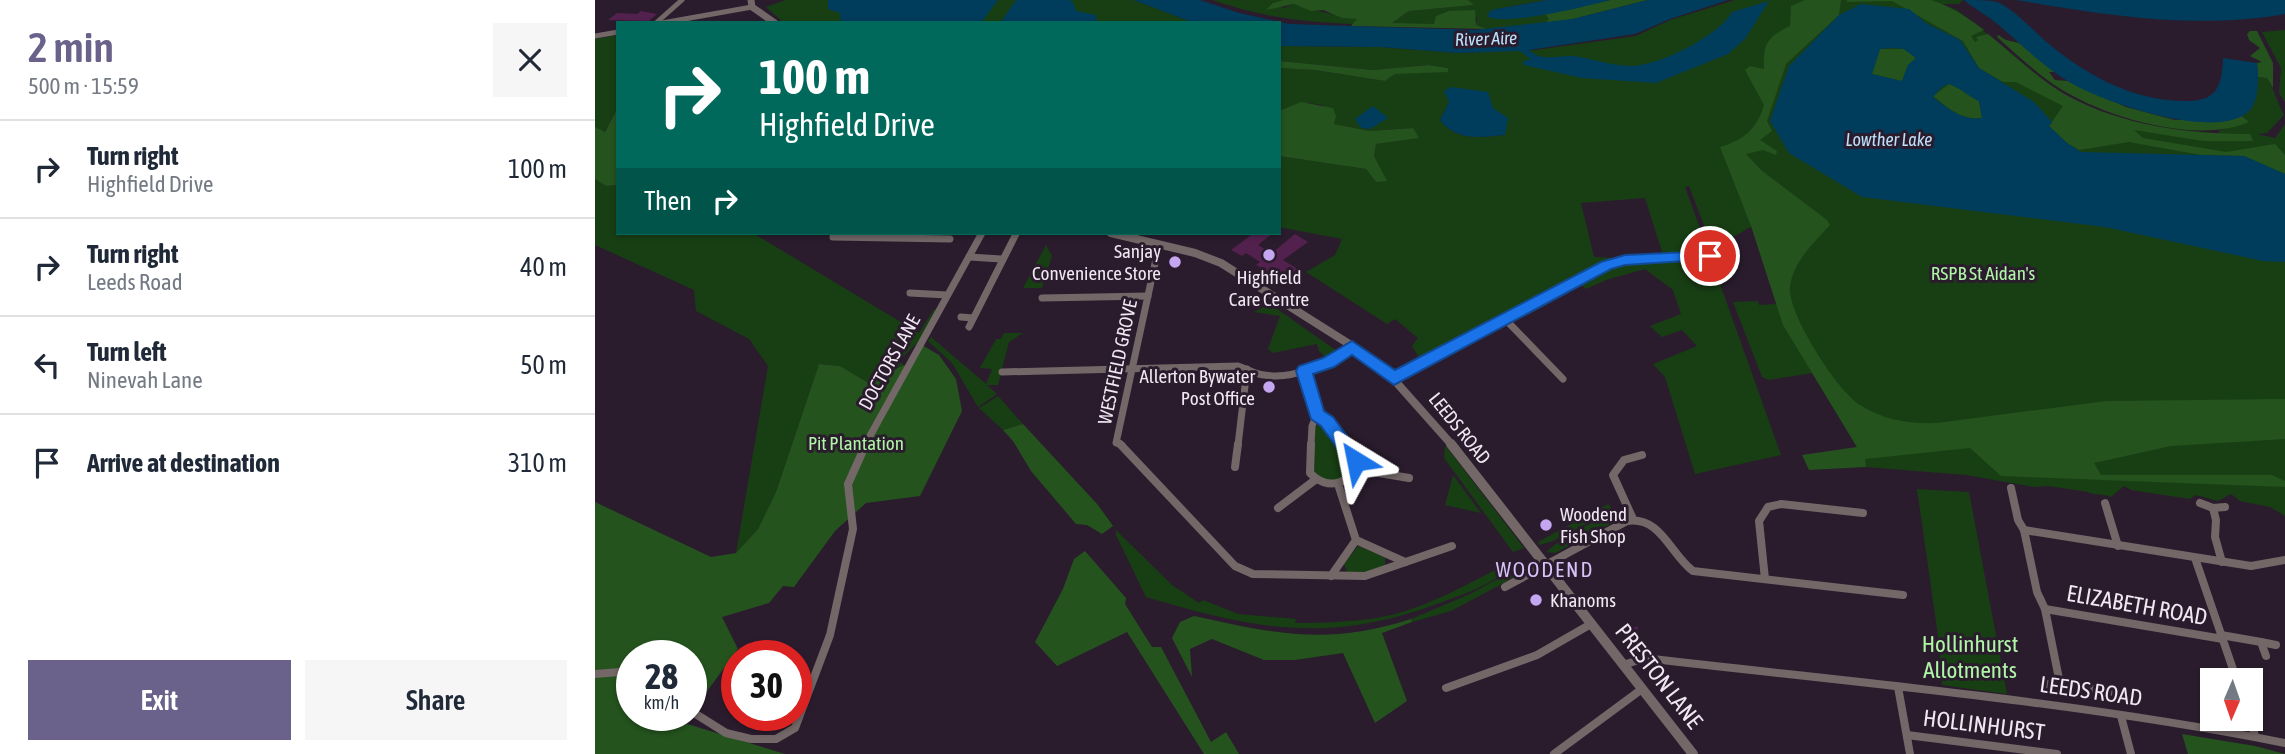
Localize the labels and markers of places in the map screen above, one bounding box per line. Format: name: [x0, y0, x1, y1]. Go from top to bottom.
pin: [1680, 226, 1740, 286]
place label: Sanjay Convenience Store: [1032, 240, 1161, 284]
marker: Highfield Care Centre: [1261, 247, 1277, 263]
marker: Sanjay Convenience Store: [1167, 254, 1183, 270]
place label: Highfield Care Centre: [1229, 266, 1309, 310]
place label: Allerton Bywater Post Office: [1139, 365, 1255, 409]
marker: Allerton Bywater Post Office: [1261, 379, 1277, 395]
place label: Woodend Fish Shop: [1560, 503, 1627, 547]
marker: Woodend Fish Shop: [1538, 517, 1554, 533]
place label: Khanoms: [1550, 589, 1616, 611]
marker: Khanoms: [1528, 592, 1544, 608]

